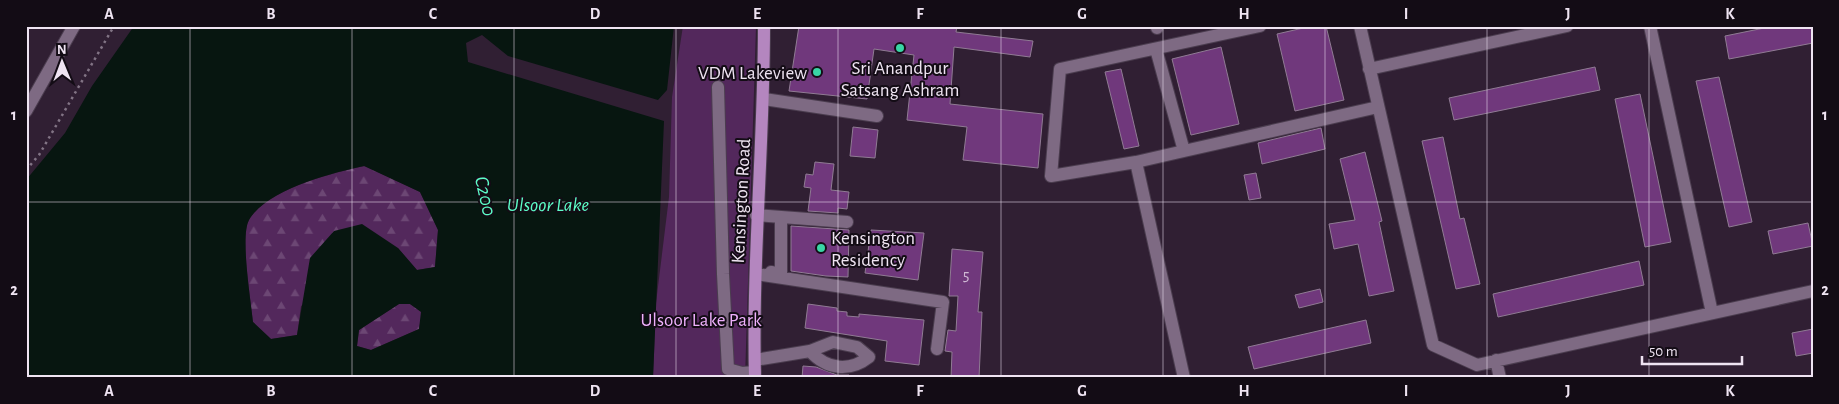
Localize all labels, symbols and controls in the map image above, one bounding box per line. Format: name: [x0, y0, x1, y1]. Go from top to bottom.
text: A: [104, 6, 114, 22]
text: B: [266, 6, 276, 22]
text: C: [429, 6, 438, 22]
text: D: [590, 6, 601, 22]
text: E: [753, 6, 761, 22]
text: F: [916, 6, 924, 22]
text: G: [1077, 6, 1087, 22]
text: H: [1238, 6, 1250, 22]
text: I: [1404, 6, 1408, 22]
text: J: [1565, 6, 1571, 22]
text: K: [1725, 6, 1735, 22]
north arrow: [38, 38, 88, 88]
marker: Sri Anandpur Satsang Ashram: [894, 42, 906, 54]
text: N: [57, 43, 67, 57]
place label: Sri Anandpur Satsang Ashram: [841, 59, 959, 100]
place label: VDM Lakeview: [698, 64, 807, 83]
marker: VDM Lakeview: [811, 66, 823, 78]
text: 1: [11, 107, 17, 123]
text: 1: [1822, 107, 1828, 123]
street label: Kensington Road: [729, 138, 754, 264]
water label: C200: [471, 174, 499, 218]
water label: Ulsoor Lake: [507, 195, 590, 215]
place label: Kensington Residency: [831, 229, 915, 270]
marker: Kensington Residency: [815, 242, 827, 254]
house number: 5: [963, 267, 969, 283]
text: 2: [10, 282, 18, 298]
text: 2: [1821, 282, 1829, 298]
park label: Ulsoor Lake Park: [640, 311, 762, 330]
scale bar: [1642, 334, 1742, 366]
text: 50 m: [1649, 344, 1678, 359]
text: A: [104, 383, 114, 399]
text: B: [266, 383, 276, 399]
text: C: [429, 383, 438, 399]
text: D: [590, 383, 601, 399]
text: E: [753, 383, 761, 399]
text: F: [916, 383, 924, 399]
text: G: [1077, 383, 1087, 399]
text: H: [1238, 383, 1250, 399]
text: I: [1404, 383, 1408, 399]
text: J: [1565, 383, 1571, 399]
text: K: [1725, 383, 1735, 399]

